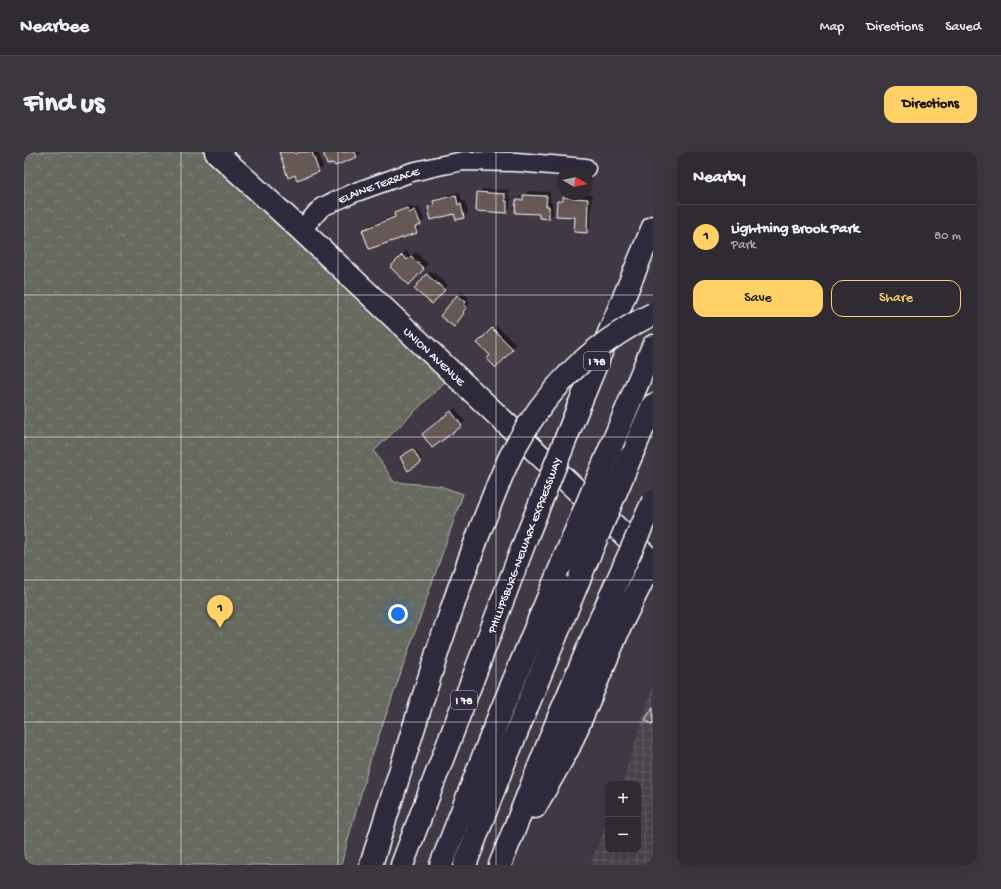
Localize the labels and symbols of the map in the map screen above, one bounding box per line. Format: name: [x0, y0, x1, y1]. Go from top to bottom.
north arrow: [557, 164, 593, 200]
street label: ELAINE TERRACE: [336, 165, 421, 208]
street label: UNION AVENUE: [400, 325, 467, 390]
road number: I 78: [584, 352, 610, 370]
street label: PHILLIPSBURG-NEWARK EXPRESSWAY: [485, 455, 566, 637]
pin: 1: [207, 595, 233, 628]
your location: [388, 604, 408, 624]
road number: I 78: [451, 691, 477, 709]

